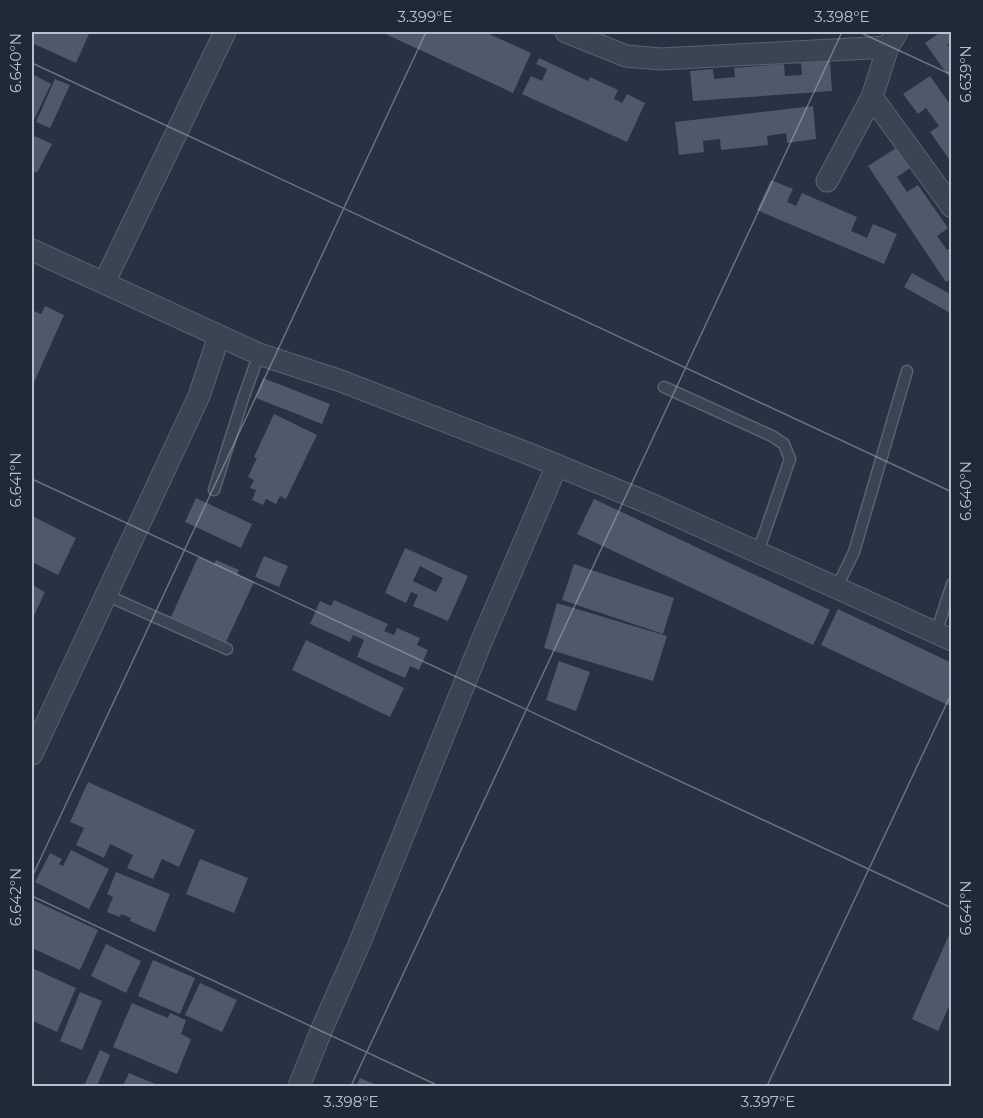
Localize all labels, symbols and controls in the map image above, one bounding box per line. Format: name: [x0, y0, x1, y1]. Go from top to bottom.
text: 3.399°E: [398, 7, 452, 26]
text: 3.398°E: [814, 7, 870, 26]
text: 6.640°N: [6, 33, 25, 93]
text: 6.639°N: [956, 45, 975, 103]
text: 6.641°N: [6, 453, 25, 507]
text: 6.640°N: [956, 461, 975, 521]
text: 6.642°N: [6, 868, 25, 926]
text: 6.641°N: [956, 881, 975, 935]
text: 3.398°E: [323, 1092, 379, 1111]
text: 3.397°E: [741, 1092, 795, 1111]

